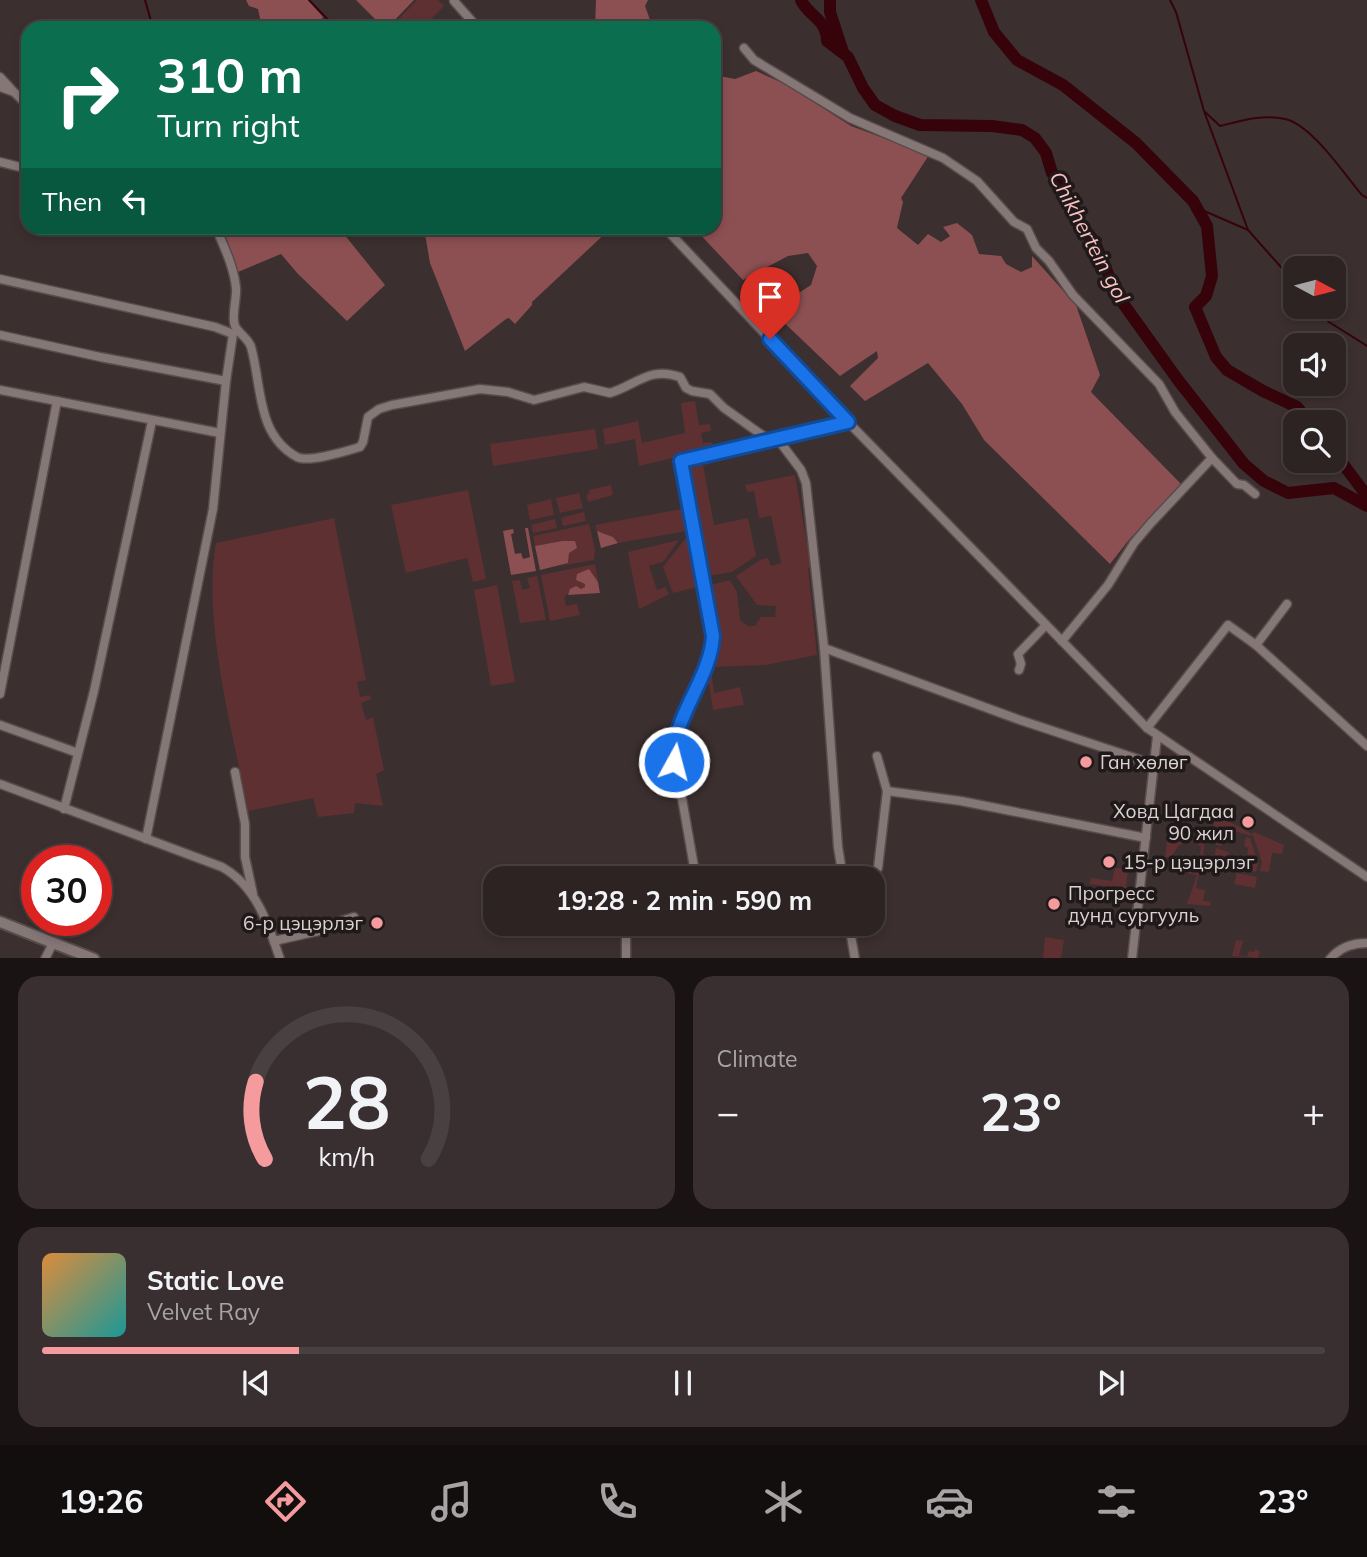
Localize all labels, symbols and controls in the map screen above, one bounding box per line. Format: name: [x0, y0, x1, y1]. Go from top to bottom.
text: 310 m: [157, 44, 303, 105]
icon: right: [42, 49, 133, 140]
text: Turn right: [157, 105, 300, 145]
water label: Chikhertein gol: [1044, 167, 1136, 307]
icon: left: [116, 182, 154, 220]
text: Then: [42, 185, 102, 218]
north arrow: [1283, 256, 1346, 318]
map controls: [1283, 256, 1346, 473]
pin: [740, 267, 800, 339]
icon: arrive: [751, 278, 789, 316]
button: sound: [1283, 333, 1346, 396]
button: search: [1283, 410, 1346, 473]
position arrow: [637, 725, 711, 799]
place label: Ган хөлөг: [1100, 750, 1188, 774]
marker: Ган хөлөг: [1078, 754, 1094, 770]
place label: Ховд Цагдаа 90 жил: [1113, 799, 1234, 845]
marker: Ховд Цагдаа 90 жил: [1240, 814, 1256, 830]
speed limit sign: 30: [21, 845, 112, 936]
place label: 15-р цэцэрлэг: [1123, 850, 1255, 874]
marker: 15-р цэцэрлэг: [1101, 854, 1117, 870]
place label: Прогресс дунд сургууль: [1068, 881, 1199, 927]
text: 19:28 · 2 min · 590 m: [556, 884, 812, 917]
marker: Прогресс дунд сургууль: [1046, 896, 1062, 912]
place label: 6-р цэцэрлэг: [243, 911, 364, 935]
marker: 6-р цэцэрлэг: [369, 915, 385, 931]
text: Climate: [717, 1044, 798, 1073]
text: 28: [303, 1056, 390, 1147]
text: 23°: [980, 1079, 1062, 1144]
text: −: [717, 1088, 739, 1136]
text: +: [1302, 1088, 1325, 1136]
text: km/h: [318, 1140, 375, 1171]
text: Static Love: [147, 1264, 284, 1297]
text: Velvet Ray: [147, 1297, 260, 1326]
icon: previous: [237, 1364, 275, 1402]
icon: pause: [664, 1364, 702, 1402]
icon: next: [1092, 1364, 1130, 1402]
icon: directions: [261, 1477, 310, 1526]
icon: music: [427, 1477, 476, 1526]
icon: phone: [593, 1477, 642, 1526]
icon: climate: [759, 1477, 808, 1526]
icon: car: [925, 1477, 974, 1526]
icon: filters: [1092, 1477, 1141, 1526]
text: 19:26: [59, 1481, 143, 1521]
text: 23°: [1258, 1481, 1308, 1521]

